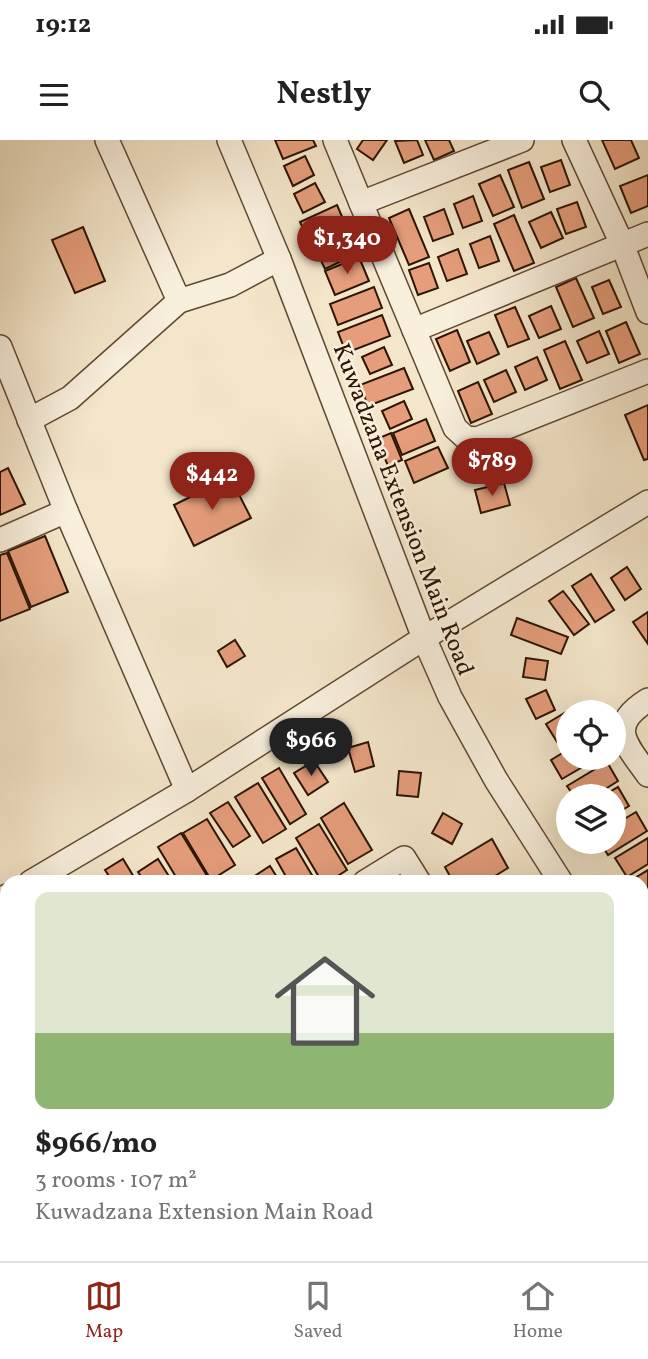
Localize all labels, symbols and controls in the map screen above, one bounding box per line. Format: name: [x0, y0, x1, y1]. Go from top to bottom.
text: 19:12: [35, 7, 91, 43]
text: Nestly: [277, 73, 371, 117]
icon: menu: [35, 76, 73, 114]
icon: search: [575, 76, 613, 114]
pin: $1,340: [290, 216, 404, 276]
text: $1,340: [313, 223, 381, 255]
street label: Kuwadzana Extension Main Road: [323, 339, 481, 681]
pin: $789: [451, 438, 533, 498]
text: $789: [468, 445, 516, 477]
pin: $442: [171, 452, 253, 512]
text: $442: [186, 459, 238, 491]
map controls: [556, 700, 626, 854]
button: locate: [556, 700, 626, 770]
pin: $966: [270, 718, 352, 778]
text: $966: [285, 725, 337, 757]
button: layers: [556, 784, 626, 854]
icon: home: [262, 938, 388, 1064]
text: $966/mo: [35, 1123, 157, 1165]
text: 3 rooms · 107 m²: [35, 1165, 197, 1197]
text: Kuwadzana Extension Main Road: [35, 1197, 374, 1229]
tab: Map: [85, 1277, 123, 1345]
tab: Saved: [293, 1277, 342, 1345]
tab: Home: [513, 1277, 563, 1345]

